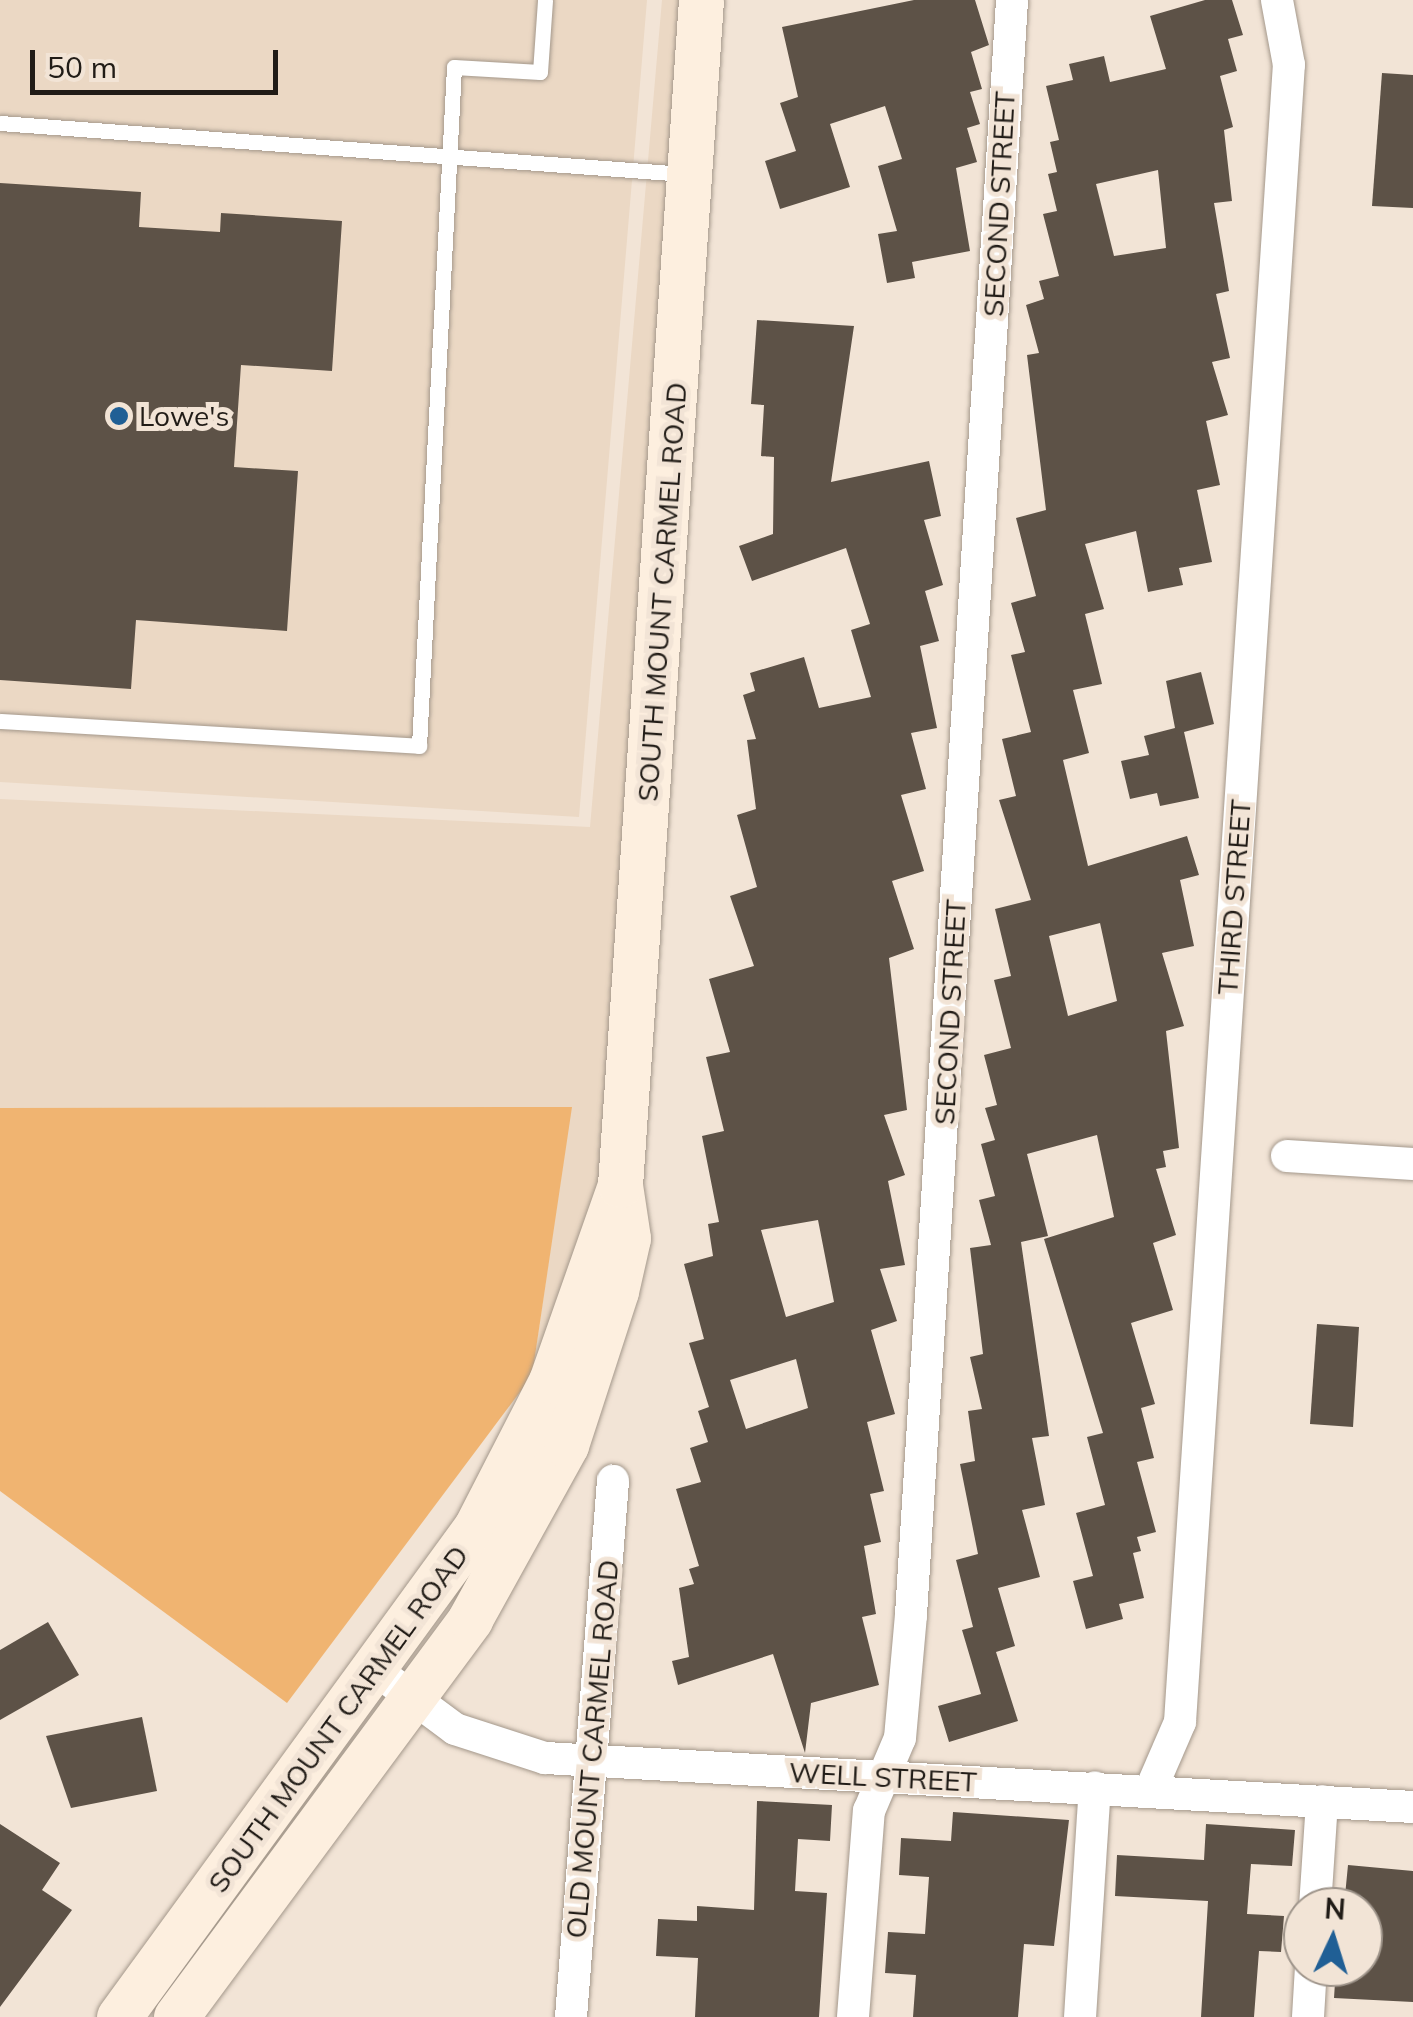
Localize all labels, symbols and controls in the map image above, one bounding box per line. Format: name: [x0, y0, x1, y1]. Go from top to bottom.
scale bar: [35, 30, 282, 92]
text: 50 m: [47, 48, 117, 86]
street label: SECOND STREET: [976, 90, 1022, 318]
street label: SOUTH MOUNT CARMEL ROAD: [631, 381, 693, 803]
place label: Lowe's: [139, 399, 229, 433]
marker: Lowe's: [108, 405, 130, 427]
street label: THIRD STREET: [1210, 798, 1258, 996]
street label: SECOND STREET: [927, 898, 973, 1126]
street label: SOUTH MOUNT CARMEL ROAD: [201, 1539, 475, 1899]
street label: OLD MOUNT CARMEL ROAD: [559, 1558, 625, 1940]
street label: WELL STREET: [788, 1755, 978, 1799]
north arrow: [1283, 1887, 1383, 1987]
text: N: [1323, 1890, 1347, 1927]

